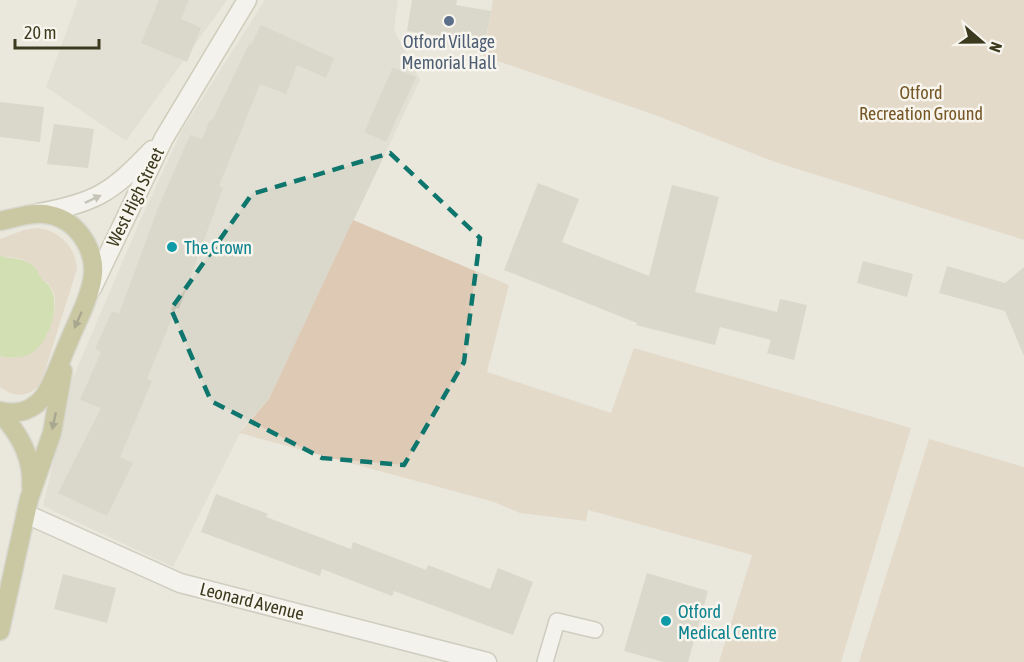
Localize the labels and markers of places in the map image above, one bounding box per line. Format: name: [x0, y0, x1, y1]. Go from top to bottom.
marker: Otford Village Memorial Hall: [442, 14, 456, 28]
place label: Otford Village Memorial Hall: [401, 31, 497, 73]
place label: The Crown: [184, 237, 252, 258]
marker: The Crown: [165, 240, 179, 254]
place label: Otford Medical Centre: [678, 601, 777, 643]
marker: Otford Medical Centre: [659, 614, 673, 628]

